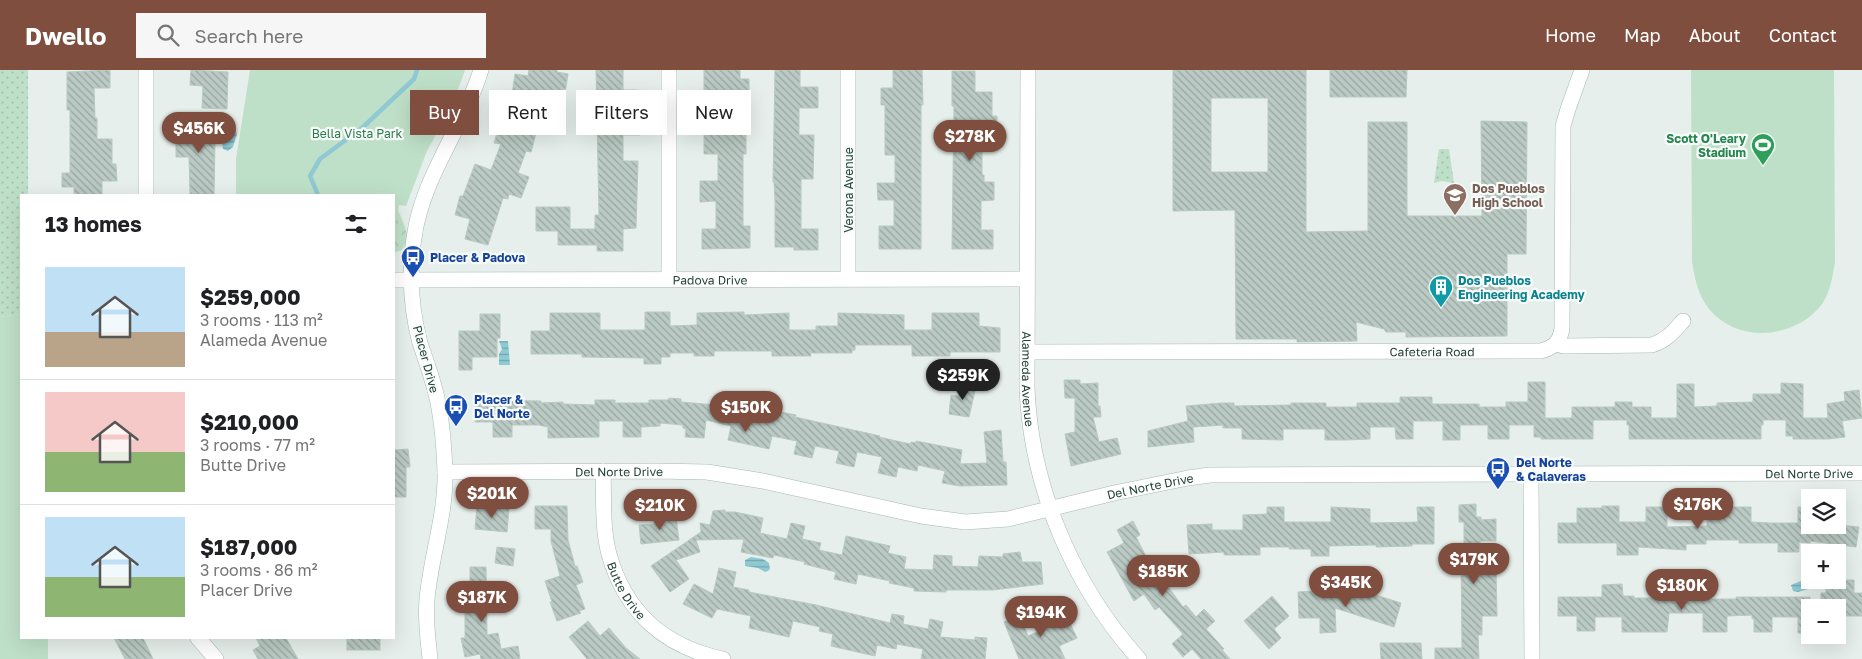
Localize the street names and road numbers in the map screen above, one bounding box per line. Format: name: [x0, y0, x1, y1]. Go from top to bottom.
street label: Verona Avenue: [841, 147, 856, 233]
street label: Padova Drive: [673, 272, 747, 287]
street label: Placer Drive: [410, 324, 442, 394]
street label: Alameda Avenue: [1019, 331, 1038, 428]
street label: Cafeteria Road: [1389, 344, 1475, 359]
street label: Del Norte Drive: [575, 463, 663, 479]
street label: Del Norte Drive: [1765, 466, 1853, 481]
street label: Del Norte Drive: [1105, 470, 1194, 502]
street label: Butte Drive: [604, 560, 649, 622]

